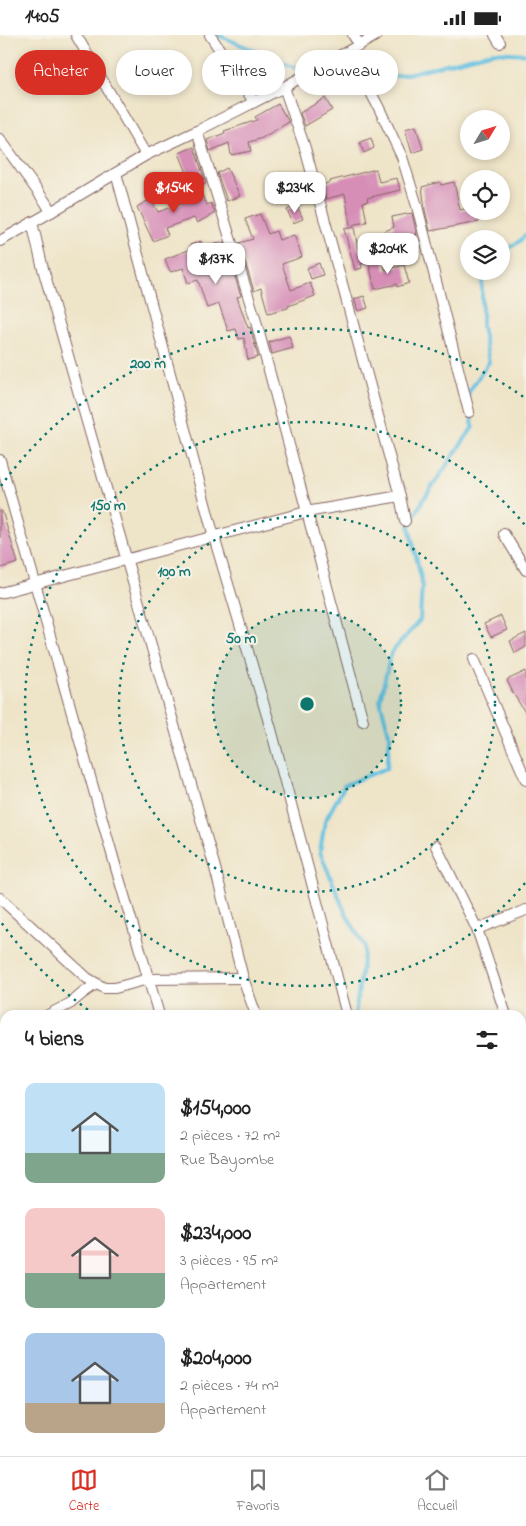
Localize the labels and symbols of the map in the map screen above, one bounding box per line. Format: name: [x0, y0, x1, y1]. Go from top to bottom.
north arrow: [460, 110, 510, 160]
pin: $154K: [139, 171, 209, 214]
pin: $234K: [260, 171, 330, 214]
pin: $204K: [353, 233, 423, 275]
pin: $137K: [181, 243, 251, 285]
text: 200 m: [129, 353, 166, 375]
text: 150 m: [90, 495, 126, 517]
text: 100 m: [157, 561, 191, 583]
text: 50 m: [226, 628, 257, 650]
centre of rings: [298, 695, 316, 713]

